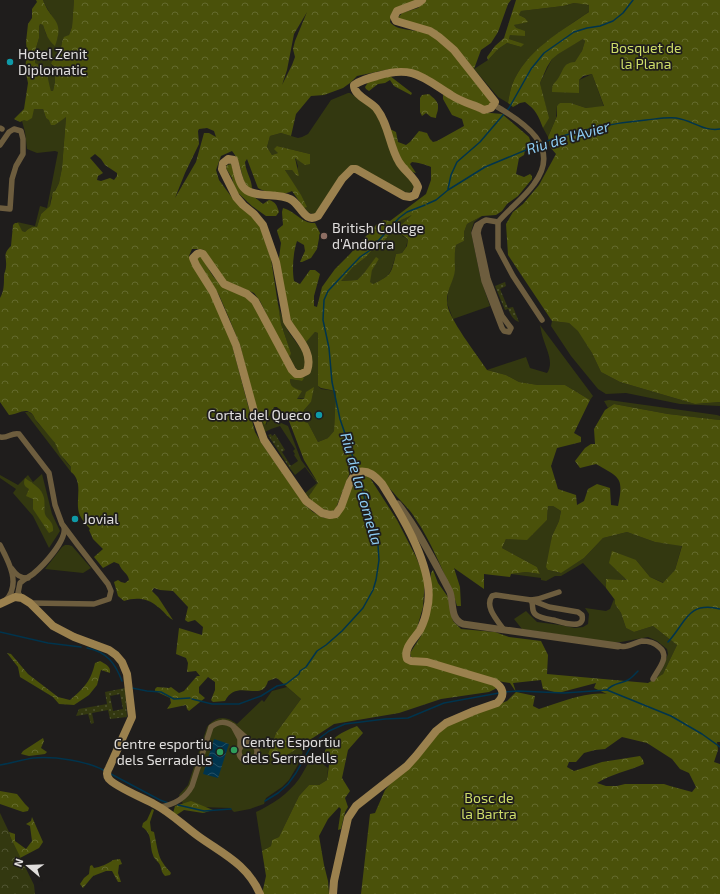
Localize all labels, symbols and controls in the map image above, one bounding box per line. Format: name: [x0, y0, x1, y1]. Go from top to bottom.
park label: Bosquet de la Plana: [610, 39, 682, 72]
place label: Hotel Zenit Diplomatic: [18, 45, 87, 78]
marker: Hotel Zenit Diplomatic: [5, 57, 15, 67]
water label: Riu de l'Avier: [524, 116, 613, 158]
place label: British College d'Andorra: [332, 219, 424, 252]
marker: British College d'Andorra: [319, 231, 329, 241]
place label: Cortal del Queco: [207, 406, 311, 423]
marker: Cortal del Queco: [314, 410, 324, 420]
water label: Riu de la Comella: [337, 430, 387, 547]
place label: Jovial: [83, 510, 119, 527]
marker: Jovial: [70, 514, 80, 524]
place label: Centre Esportiu dels Serradells: [242, 733, 340, 766]
place label: Centre esportiu dels Serradells: [114, 735, 212, 768]
marker: Centre Esportiu dels Serradells: [229, 745, 239, 755]
marker: Centre esportiu dels Serradells: [215, 747, 225, 757]
park label: Bosc de la Bartra: [461, 789, 517, 822]
north arrow: [8, 846, 48, 886]
text: N: [11, 857, 26, 868]

